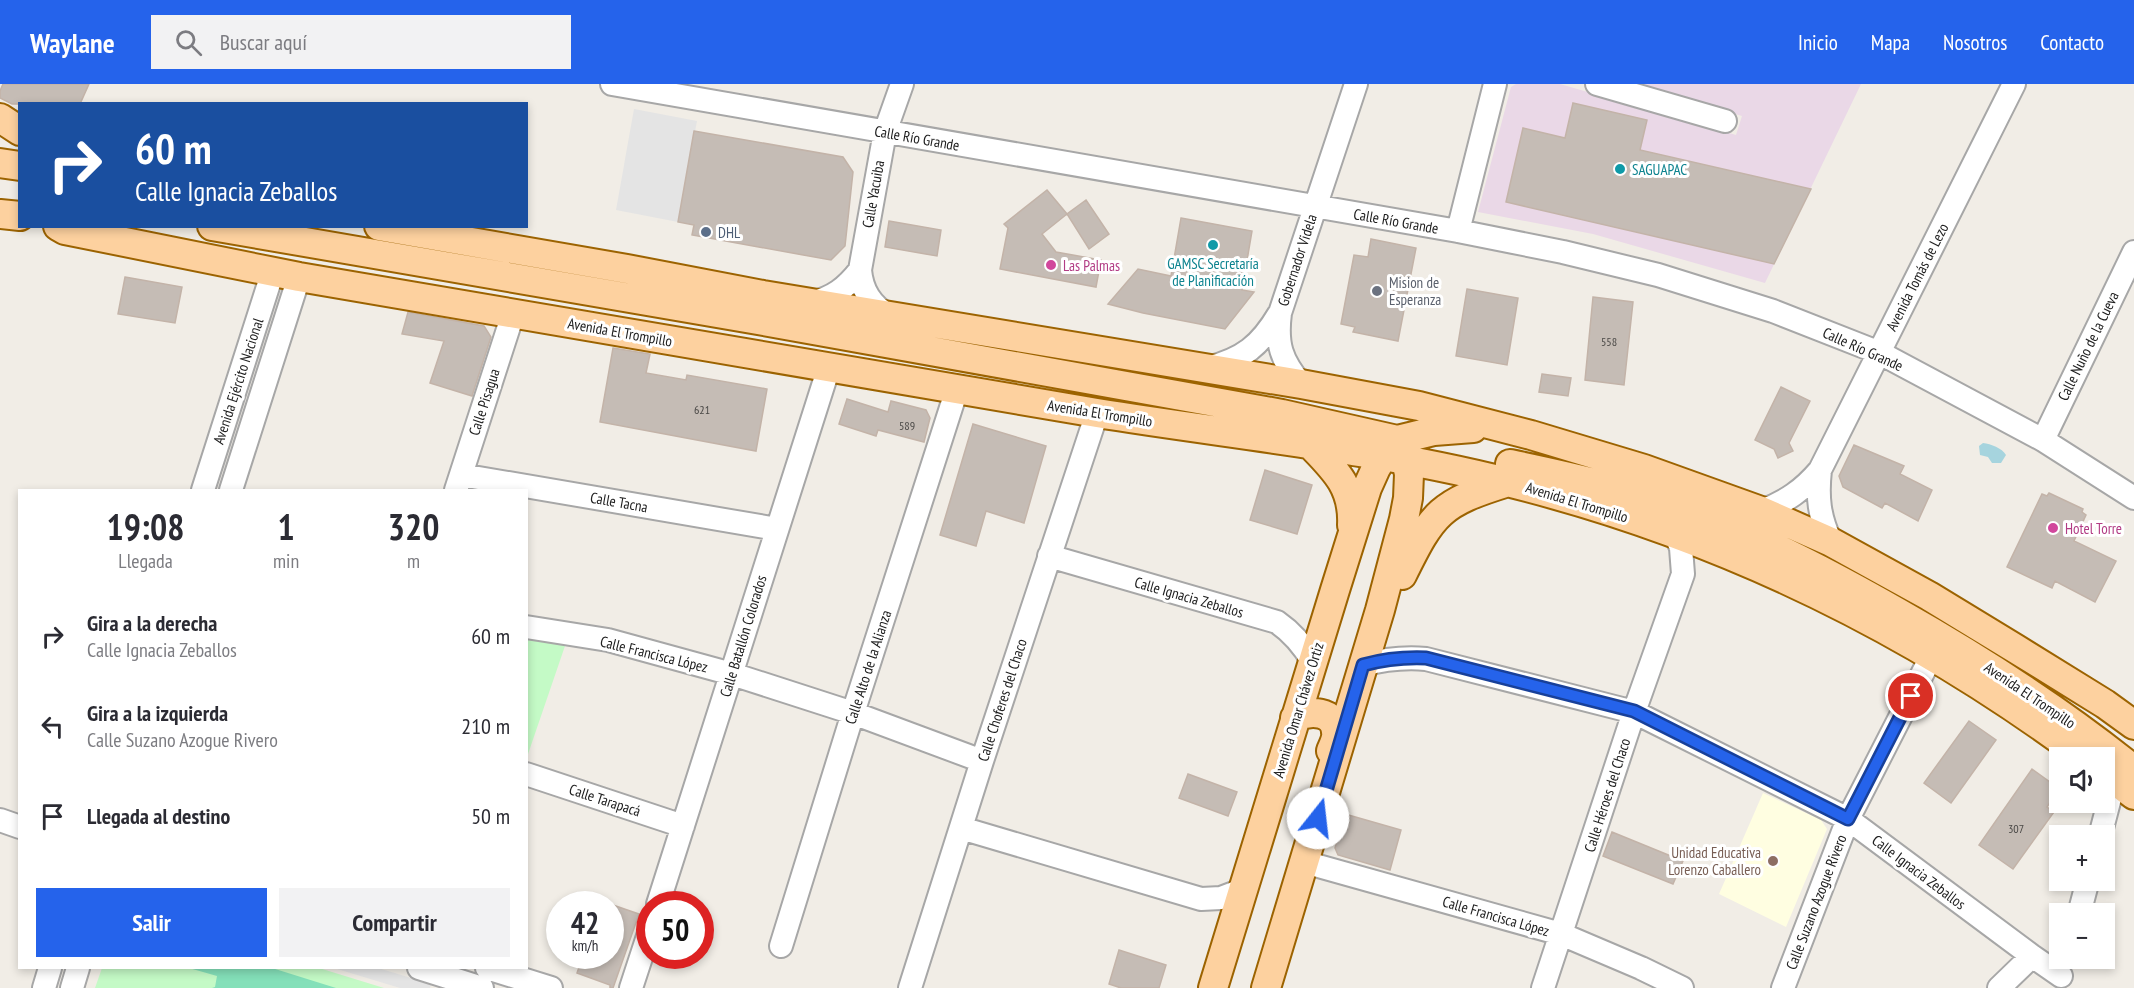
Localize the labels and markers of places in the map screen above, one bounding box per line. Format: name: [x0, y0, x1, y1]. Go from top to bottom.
place label: SAGUAPAC: [1632, 160, 1687, 179]
marker: SAGUAPAC: [1613, 162, 1627, 176]
place label: DHL: [718, 223, 741, 242]
marker: DHL: [699, 225, 713, 239]
marker: GAMSC Secretaría de Planificación: [1206, 238, 1220, 252]
place label: GAMSC Secretaría de Planificación: [1167, 254, 1259, 290]
place label: Las Palmas: [1063, 256, 1120, 275]
marker: Las Palmas: [1044, 258, 1058, 272]
place label: Mision de Esperanza: [1389, 273, 1441, 309]
marker: Mision de Esperanza: [1370, 284, 1384, 298]
place label: Hotel Torre: [2065, 519, 2122, 538]
marker: Hotel Torre: [2046, 521, 2060, 535]
pin: [1885, 670, 1936, 721]
place label: Unidad Educativa Lorenzo Caballero: [1668, 843, 1761, 879]
marker: Unidad Educativa Lorenzo Caballero: [1766, 854, 1780, 868]

